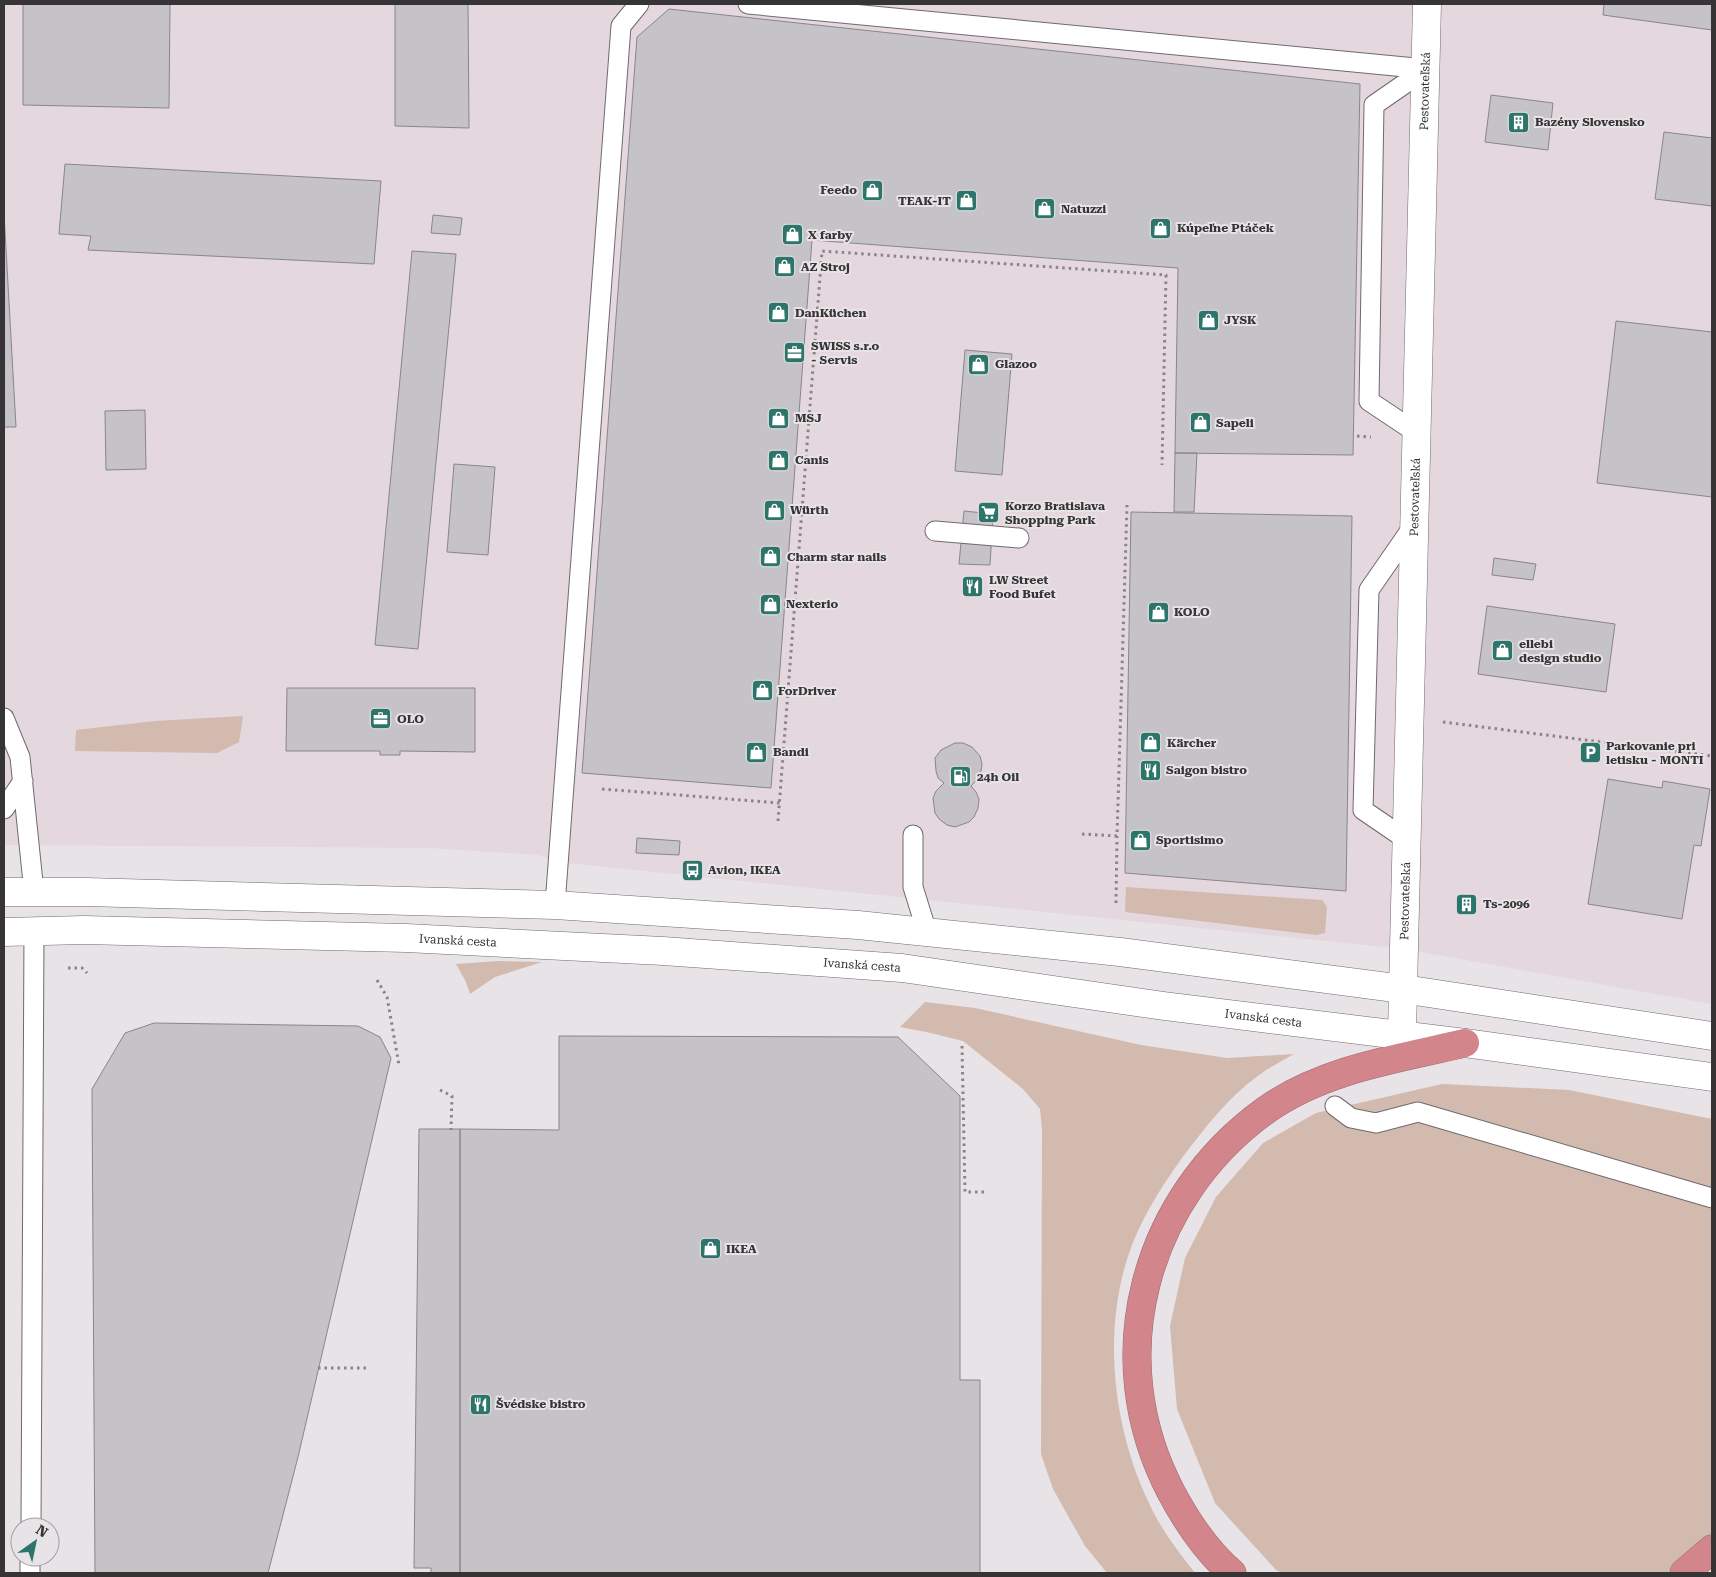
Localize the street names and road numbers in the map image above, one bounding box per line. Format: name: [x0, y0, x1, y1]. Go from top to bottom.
street label: Pestovateľská: [1417, 51, 1433, 131]
street label: Pestovateľská: [1407, 457, 1423, 536]
street label: Pestovateľská: [1397, 861, 1413, 940]
street label: Ivanská cesta: [419, 932, 498, 950]
street label: Ivanská cesta: [823, 955, 902, 975]
street label: Ivanská cesta: [1224, 1007, 1303, 1030]

